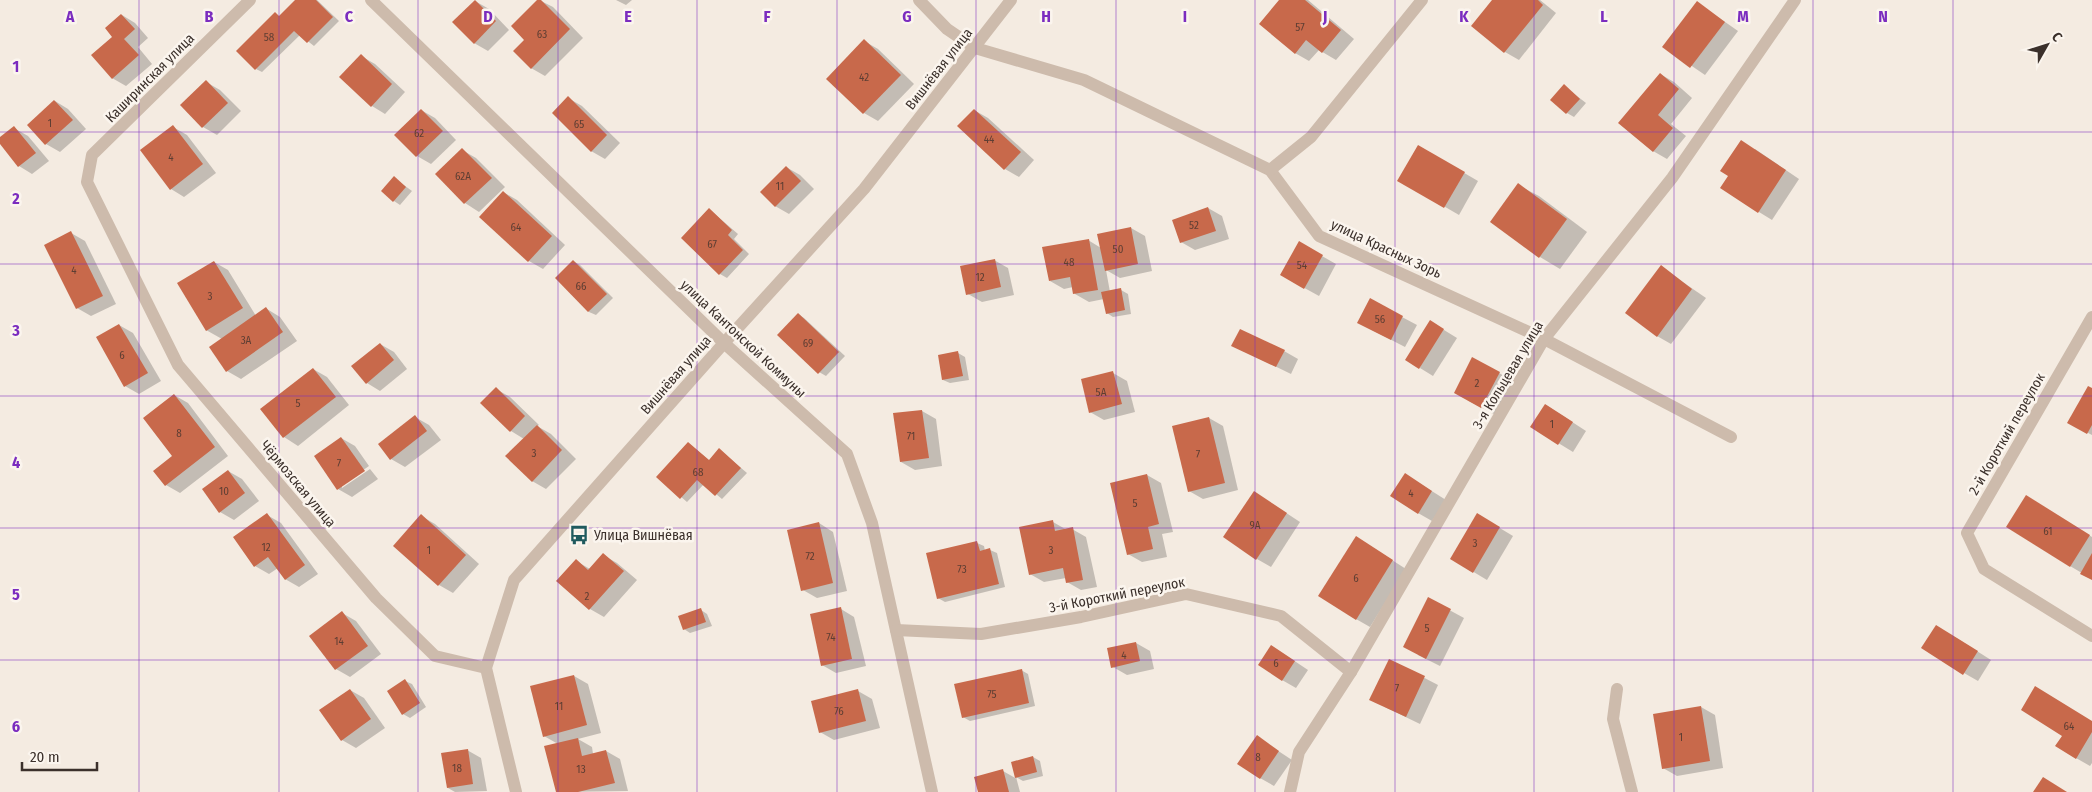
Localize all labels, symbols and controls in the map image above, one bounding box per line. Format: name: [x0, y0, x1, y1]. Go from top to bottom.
text: A: [65, 7, 75, 26]
text: B: [205, 7, 214, 26]
text: C: [345, 7, 354, 26]
text: D: [483, 7, 493, 26]
text: E: [624, 7, 632, 26]
text: F: [763, 7, 771, 26]
text: G: [902, 7, 912, 26]
text: H: [1041, 7, 1051, 26]
text: I: [1183, 7, 1187, 26]
text: J: [1322, 7, 1327, 26]
text: K: [1459, 7, 1469, 26]
text: L: [1600, 7, 1608, 26]
text: M: [1737, 7, 1749, 26]
text: N: [1878, 7, 1888, 26]
north arrow: [2022, 20, 2072, 70]
house number: 57: [1295, 21, 1305, 34]
street label: Вишнёвая улица: [902, 25, 976, 113]
house number: 63: [537, 28, 547, 41]
text: С: [2048, 29, 2066, 46]
street label: Каширинская улица: [102, 30, 198, 126]
house number: 58: [264, 31, 275, 44]
text: 1: [13, 57, 19, 76]
house number: 42: [859, 71, 869, 84]
house number: 1: [48, 117, 52, 130]
house number: 65: [574, 118, 584, 131]
house number: 62: [414, 127, 424, 140]
house number: 44: [984, 133, 995, 146]
house number: 4: [168, 151, 174, 164]
house number: 62А: [455, 170, 471, 183]
house number: 11: [776, 180, 784, 193]
text: 2: [11, 189, 20, 208]
street label: улица Красных Зорь: [1328, 216, 1445, 282]
house number: 52: [1189, 219, 1199, 232]
house number: 64: [511, 221, 522, 234]
house number: 67: [707, 238, 717, 251]
house number: 50: [1113, 243, 1124, 256]
house number: 48: [1064, 256, 1075, 269]
house number: 54: [1297, 259, 1308, 272]
house number: 4: [71, 264, 77, 277]
house number: 12: [975, 271, 985, 284]
street label: улица Кантонской Коммуны: [677, 276, 809, 402]
house number: 66: [576, 280, 587, 293]
house number: 3: [208, 290, 213, 303]
house number: 56: [1375, 313, 1386, 326]
street label: 3-я Кольцевая улица: [1469, 318, 1547, 432]
text: 3: [11, 321, 20, 340]
street label: Вишнёвая улица: [637, 332, 715, 418]
house number: 3А: [241, 334, 252, 347]
house number: 69: [803, 337, 813, 350]
house number: 6: [119, 349, 125, 362]
street label: 2-й Короткий переулок: [1965, 370, 2049, 498]
house number: 2: [1475, 377, 1480, 390]
house number: 5А: [1096, 386, 1107, 399]
house number: 5: [295, 397, 301, 410]
house number: 1: [1550, 418, 1554, 431]
house number: 8: [176, 427, 182, 440]
house number: 71: [907, 430, 915, 443]
street label: Чёрмозская улица: [257, 437, 339, 531]
house number: 3: [532, 447, 537, 460]
house number: 7: [1196, 448, 1201, 461]
text: 4: [12, 453, 20, 472]
house number: 7: [337, 457, 342, 470]
house number: 68: [693, 466, 704, 479]
house number: 10: [219, 485, 229, 498]
house number: 4: [1408, 487, 1414, 500]
house number: 5: [1132, 497, 1138, 510]
house number: 9А: [1249, 519, 1261, 532]
bus stop icon: Улица Вишнёвая: [568, 524, 590, 546]
house number: 61: [2043, 525, 2053, 538]
place label: Улица Вишнёвая: [593, 527, 693, 544]
house number: 3: [1473, 537, 1478, 550]
house number: 12: [261, 541, 271, 554]
house number: 1: [427, 544, 431, 557]
house number: 3: [1049, 544, 1054, 557]
house number: 72: [805, 550, 815, 563]
house number: 73: [957, 563, 967, 576]
house number: 6: [1353, 572, 1359, 585]
street label: 3-й Короткий переулок: [1048, 573, 1187, 616]
text: 5: [12, 585, 20, 604]
house number: 2: [585, 590, 590, 603]
house number: 5: [1424, 622, 1430, 635]
house number: 74: [826, 631, 836, 644]
house number: 14: [334, 635, 344, 648]
house number: 4: [1121, 649, 1127, 662]
house number: 6: [1273, 657, 1279, 670]
house number: 7: [1395, 682, 1400, 695]
house number: 75: [987, 688, 997, 701]
house number: 11: [555, 700, 563, 713]
house number: 76: [834, 705, 844, 718]
text: 6: [12, 717, 20, 736]
house number: 64: [2064, 720, 2075, 733]
house number: 1: [1679, 731, 1683, 744]
scale bar: [22, 740, 98, 772]
text: 20 m: [30, 748, 60, 766]
house number: 8: [1255, 751, 1261, 764]
house number: 18: [452, 762, 462, 775]
house number: 13: [576, 763, 586, 776]

